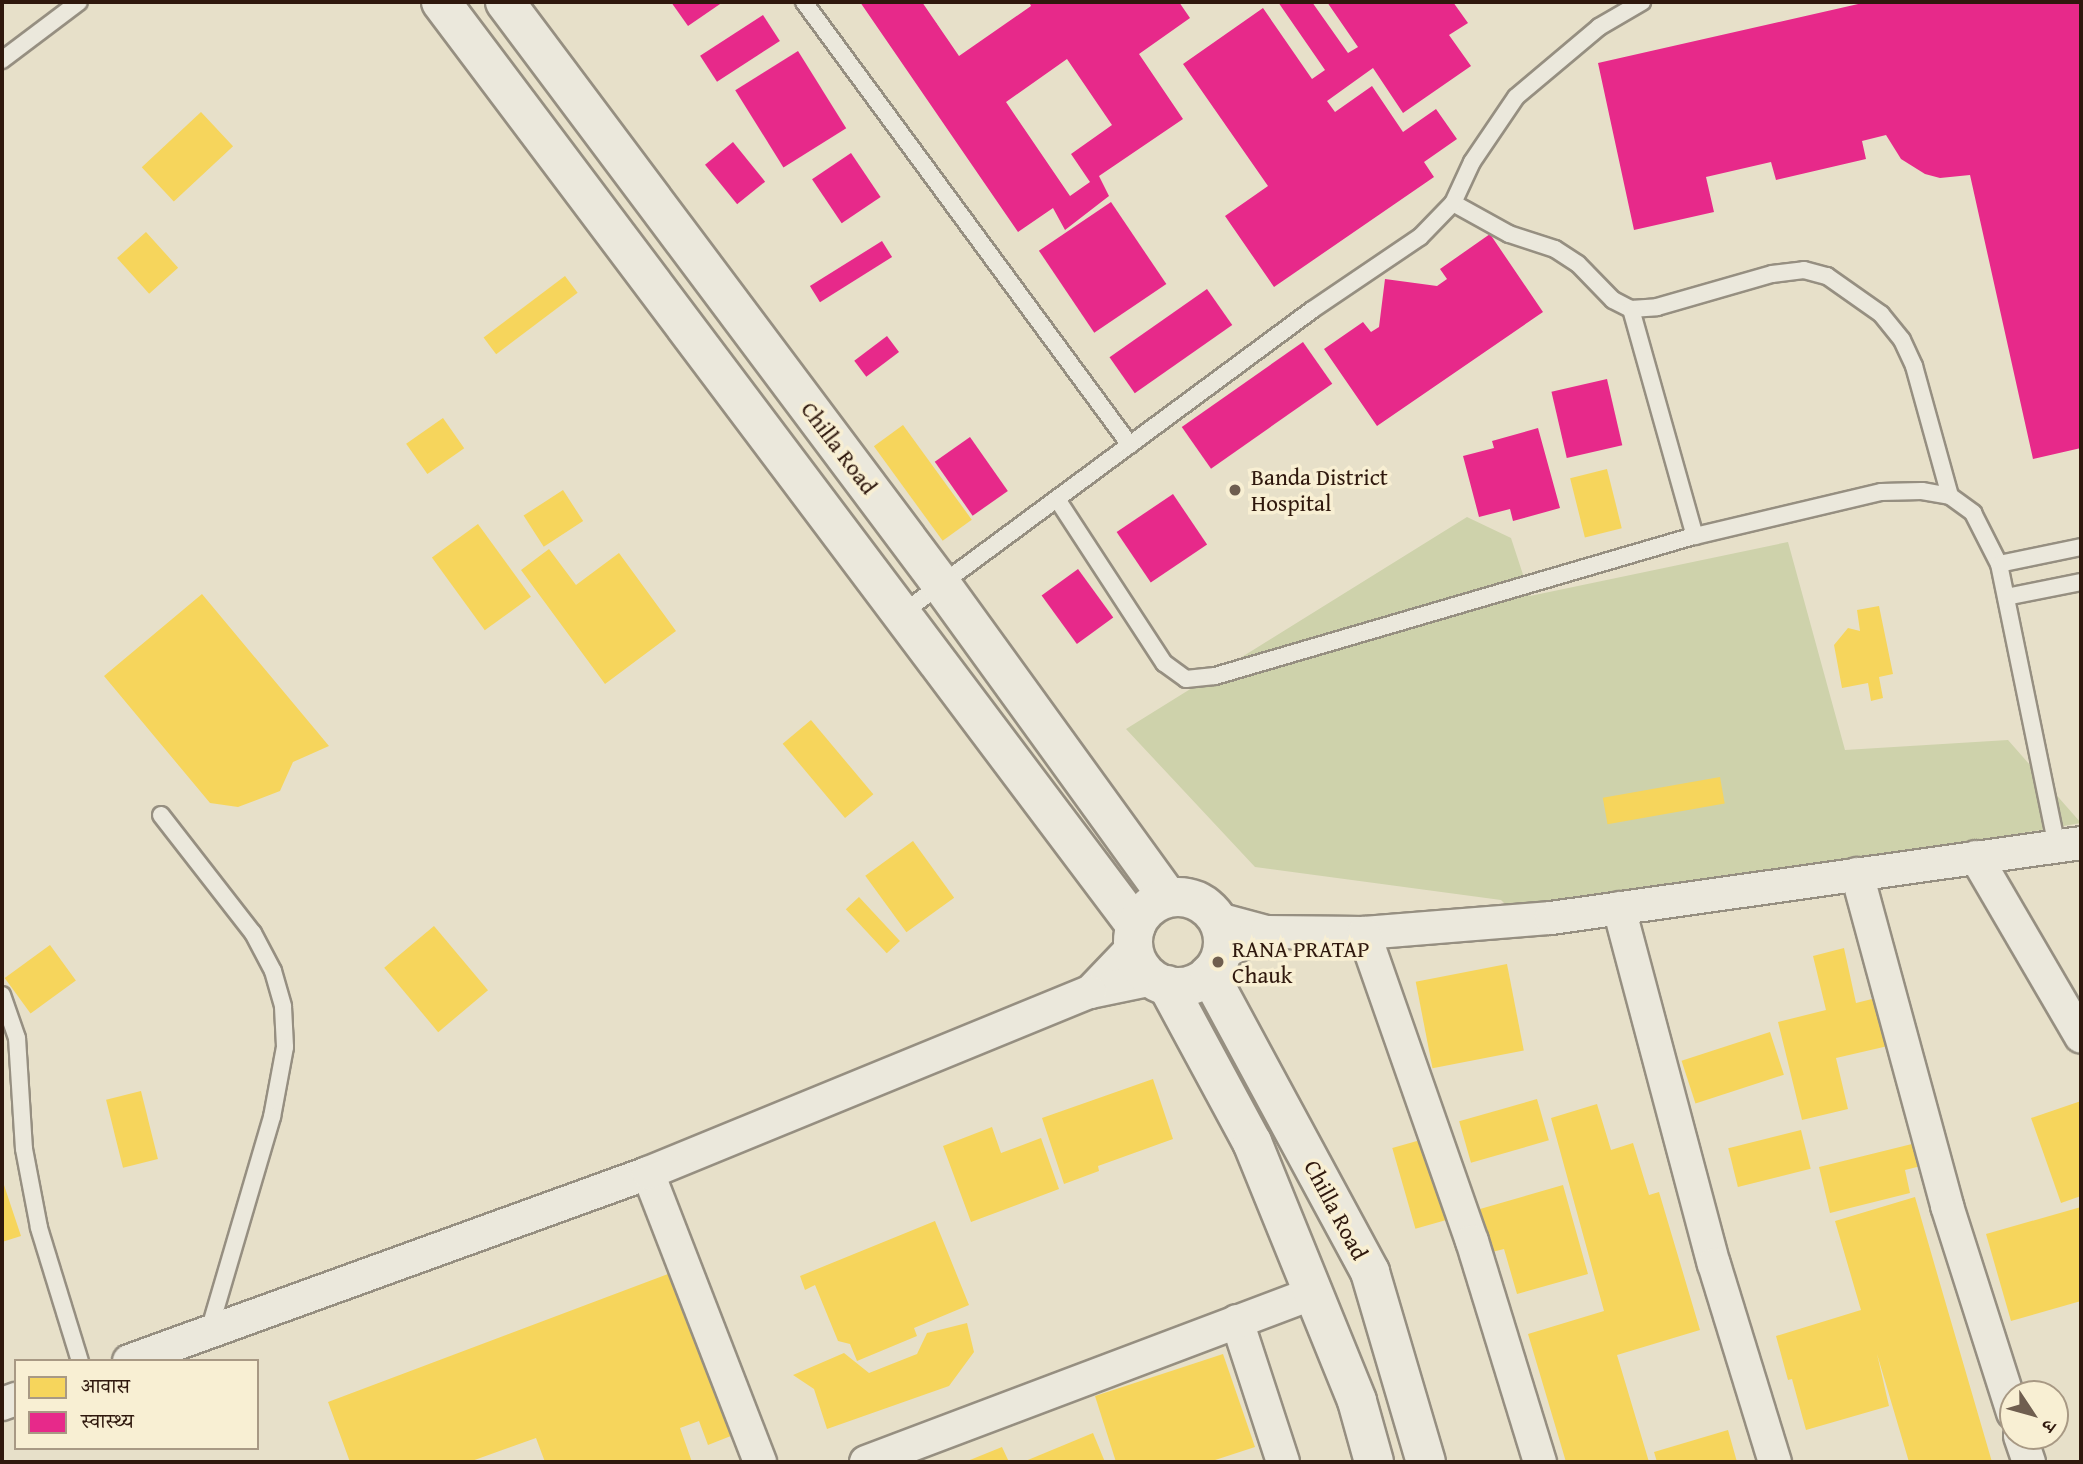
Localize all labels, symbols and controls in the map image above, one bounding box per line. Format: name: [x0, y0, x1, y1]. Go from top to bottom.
street label: Chilla Road: [795, 396, 883, 500]
place label: Banda District Hospital: [1251, 463, 1388, 517]
marker: Banda District Hospital: [1225, 480, 1245, 500]
place label: RANA PRATAP Chauk: [1232, 935, 1370, 989]
marker: RANA PRATAP Chauk: [1210, 954, 1226, 970]
street label: Chilla Road: [1298, 1155, 1374, 1265]
legend: [14, 1359, 259, 1450]
text: आवास: [81, 1370, 130, 1401]
north arrow: [1999, 1380, 2069, 1450]
text: स्वास्थ्य: [81, 1405, 134, 1436]
text: उ: [2035, 1414, 2064, 1438]

